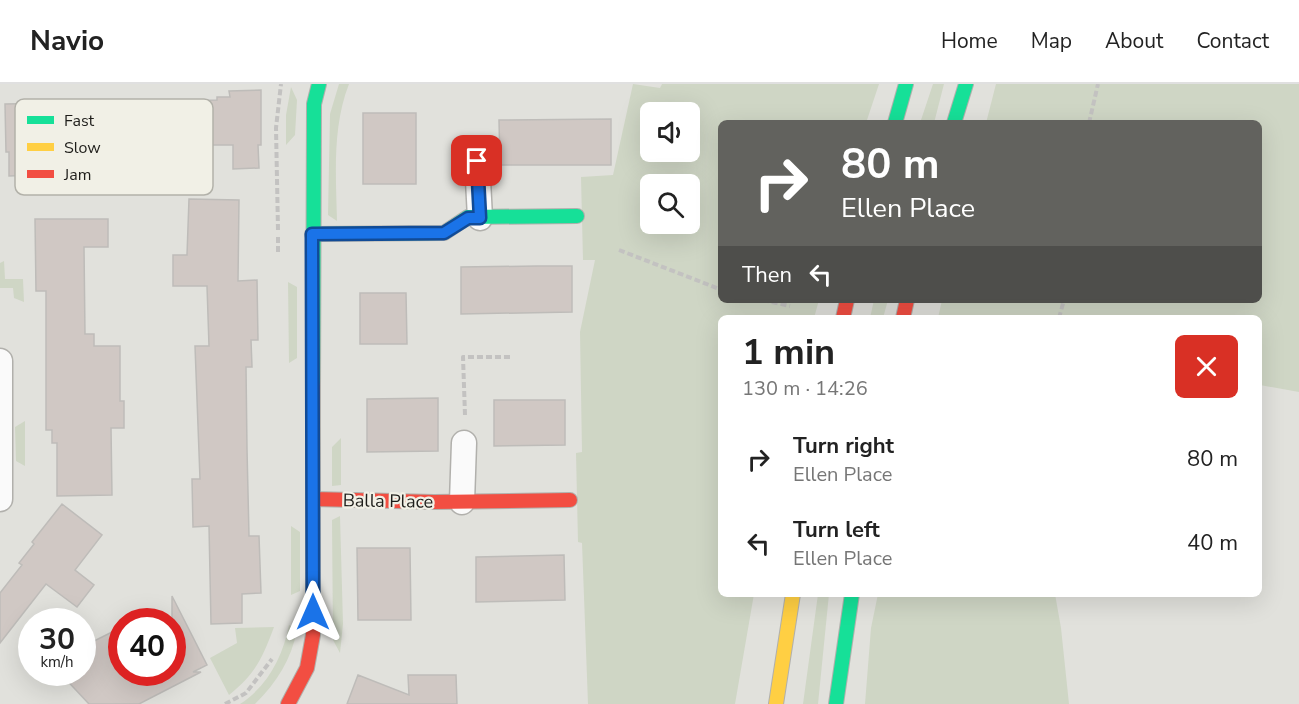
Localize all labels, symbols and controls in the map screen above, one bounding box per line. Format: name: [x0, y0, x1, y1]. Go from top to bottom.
text: Navio: [30, 22, 104, 60]
text: Home: [941, 27, 998, 55]
text: Map: [1031, 27, 1072, 55]
text: About: [1105, 27, 1163, 55]
text: Contact: [1196, 27, 1269, 55]
legend: [15, 99, 213, 195]
map controls: [640, 102, 700, 234]
button: sound: [640, 102, 700, 162]
text: Fast: [64, 110, 95, 132]
pin: [451, 135, 502, 186]
text: 80 m: [841, 136, 940, 193]
text: Slow: [64, 137, 101, 159]
icon: arrive: [460, 144, 493, 177]
icon: right: [742, 144, 820, 222]
text: Jam: [63, 164, 91, 186]
button: search: [640, 174, 700, 234]
text: Ellen Place: [841, 190, 975, 227]
icon: left: [804, 258, 837, 291]
text: Then: [742, 260, 792, 290]
text: 1 min: [742, 328, 835, 377]
button: close: [1175, 335, 1238, 398]
text: 130 m · 14:26: [742, 375, 868, 402]
text: Turn right: [793, 431, 894, 461]
icon: right: [742, 443, 775, 476]
text: 80 m: [1187, 444, 1238, 474]
text: Ellen Place: [793, 461, 892, 488]
street label: Balla Place: [343, 488, 433, 514]
text: Turn left: [793, 515, 880, 545]
icon: left: [742, 527, 775, 560]
text: 40 m: [1187, 528, 1238, 558]
text: Ellen Place: [793, 545, 892, 572]
position arrow: [281, 580, 345, 644]
speed limit sign: 40: [108, 608, 186, 686]
text: 30: [39, 619, 75, 660]
text: km/h: [40, 652, 74, 672]

